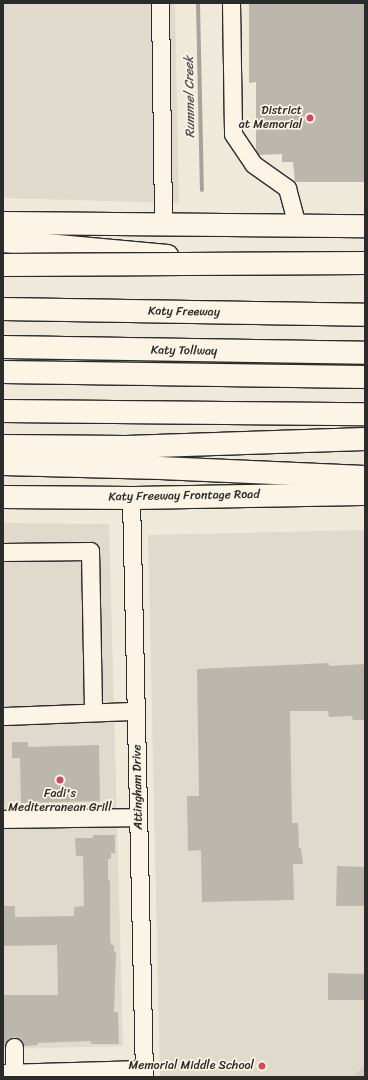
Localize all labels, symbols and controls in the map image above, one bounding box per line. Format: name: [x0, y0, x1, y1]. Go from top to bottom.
water label: Rummel Creek: [181, 56, 199, 138]
place label: District at Memorial: [239, 104, 302, 132]
marker: District at Memorial: [305, 113, 315, 123]
street label: Katy Freeway: [148, 304, 220, 320]
street label: Katy Tollway: [150, 343, 218, 359]
street label: Katy Freeway Frontage Road: [108, 487, 260, 505]
street label: Attingham Drive: [130, 744, 146, 830]
marker: Fadi's Mediterranean Grill: [55, 775, 65, 785]
place label: Fadi's Mediterranean Grill: [8, 787, 112, 815]
place label: Memorial Middle School: [128, 1059, 254, 1073]
marker: Memorial Middle School: [257, 1061, 267, 1071]

